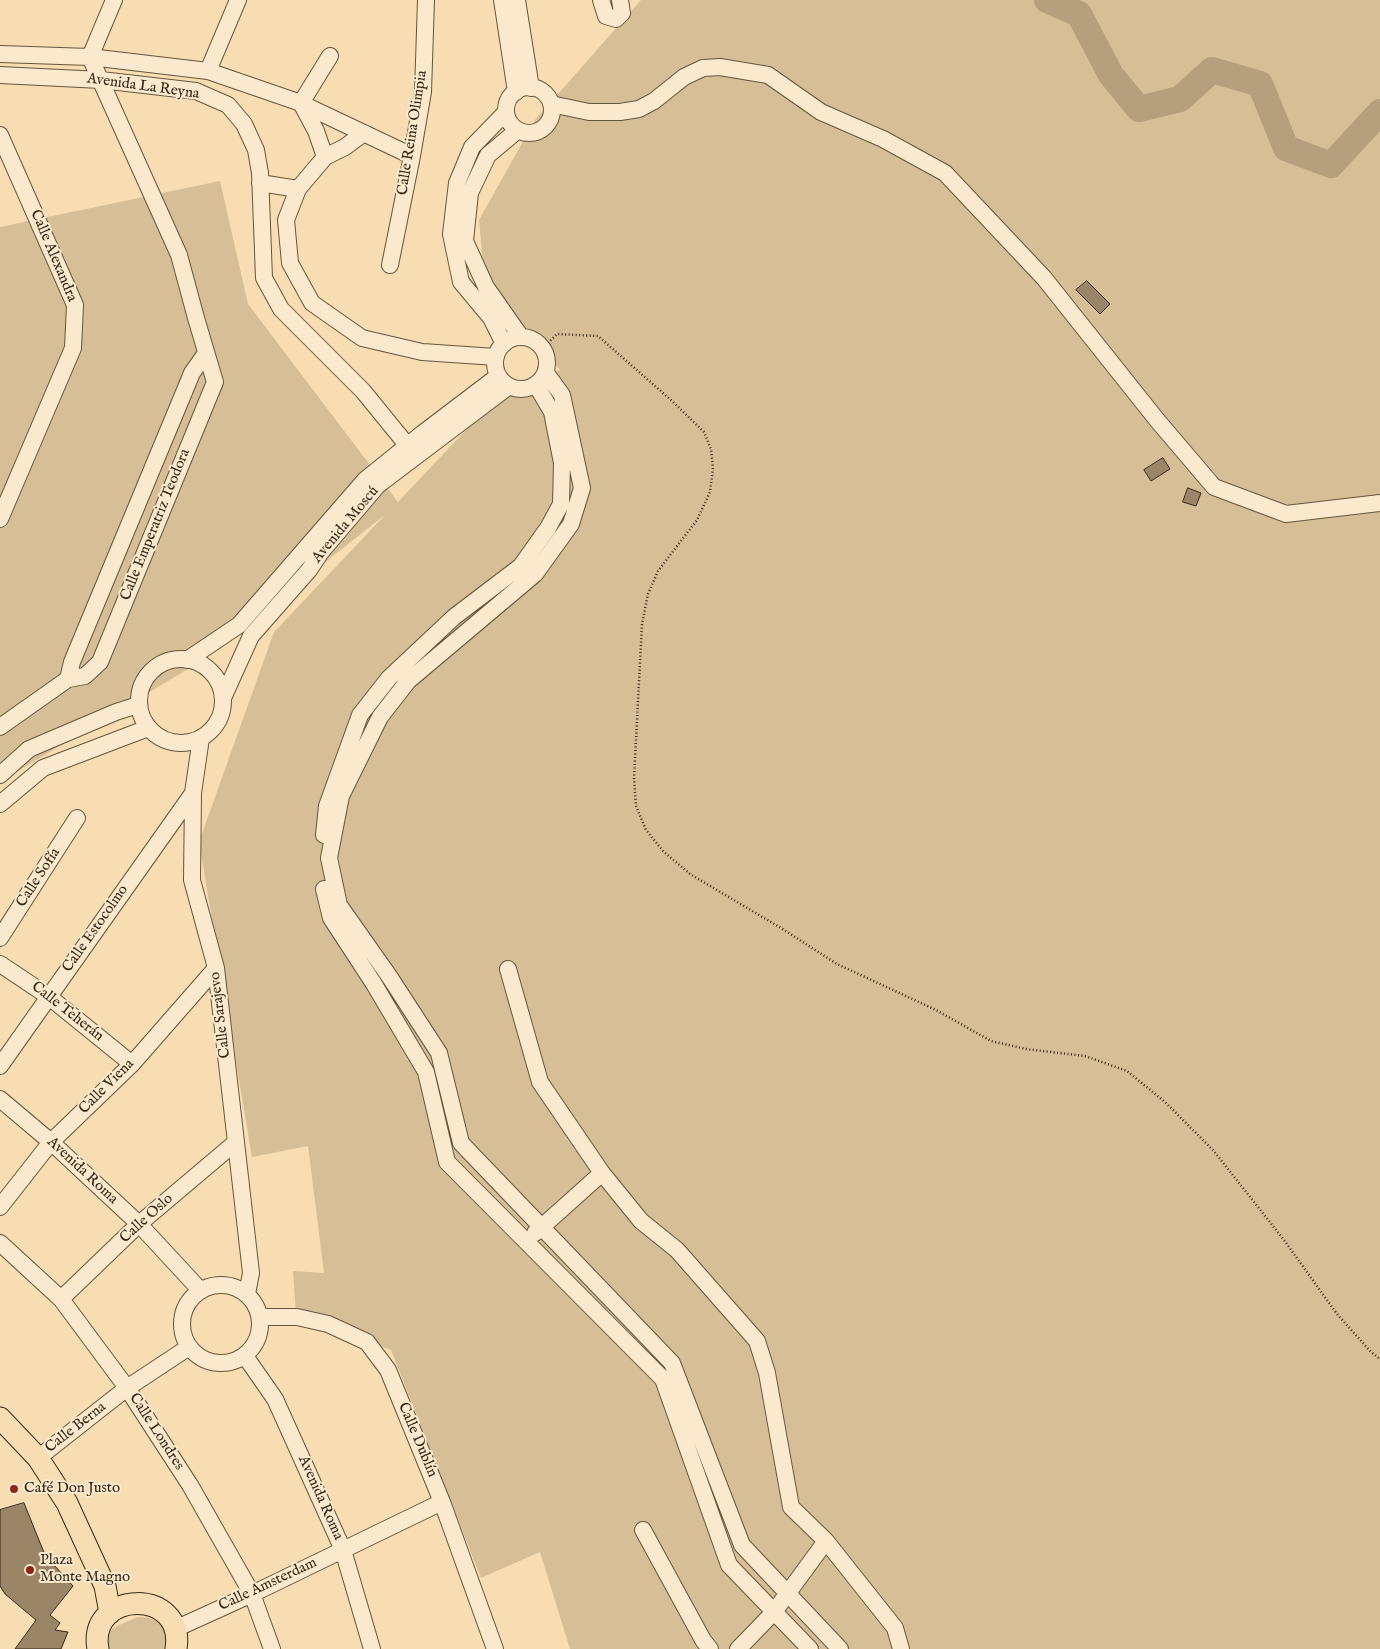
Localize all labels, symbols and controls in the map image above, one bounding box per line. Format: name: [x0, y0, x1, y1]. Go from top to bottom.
street label: Calle Reina Olimpia: [394, 69, 432, 197]
street label: Avenida La Reyna: [86, 70, 200, 104]
street label: Calle Alexandra: [26, 207, 80, 305]
street label: Calle Emperatriz Teodora: [117, 447, 195, 603]
street label: Avenida Moscú: [309, 483, 383, 567]
street label: Calle Sofía: [13, 845, 65, 911]
street label: Calle Estocolmo: [59, 882, 133, 976]
street label: Calle Sarajevo: [207, 971, 235, 1059]
street label: Calle Teherán: [27, 978, 107, 1046]
street label: Calle Viena: [76, 1056, 138, 1118]
street label: Avenida Roma: [43, 1134, 121, 1208]
street label: Calle Oslo: [117, 1190, 177, 1248]
street label: Calle Londres: [124, 1390, 188, 1474]
street label: Calle Berna: [42, 1399, 110, 1457]
street label: Calle Dublín: [393, 1400, 441, 1480]
street label: Avenida Roma: [293, 1453, 347, 1543]
place label: Café Don Justo: [24, 1480, 120, 1498]
marker: Café Don Justo: [8, 1483, 20, 1495]
place label: Plaza Monte Magno: [40, 1552, 130, 1587]
street label: Calle Amsterdam: [216, 1554, 320, 1616]
marker: Plaza Monte Magno: [24, 1564, 36, 1576]

